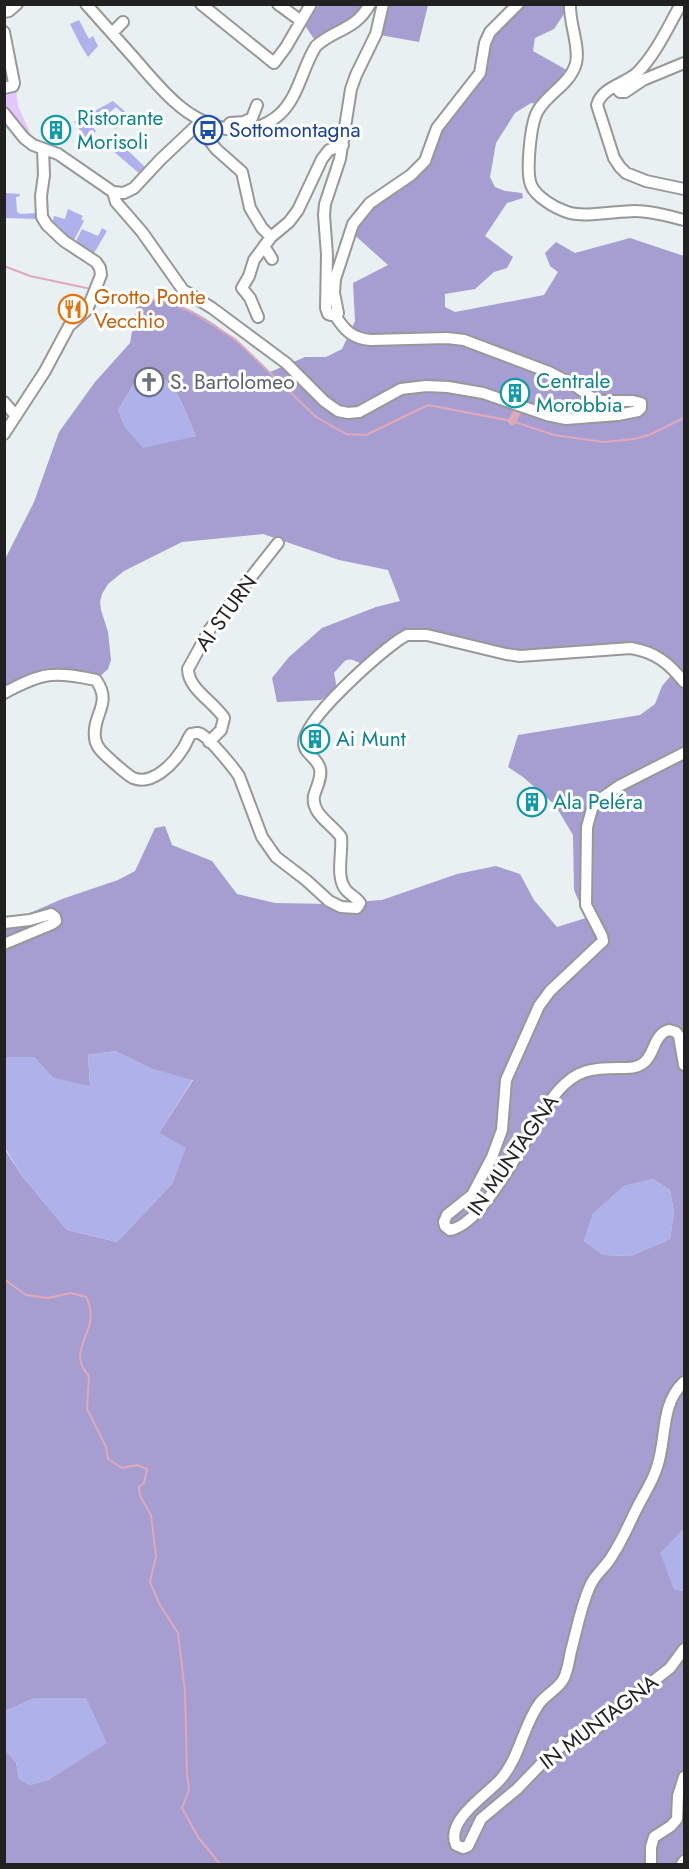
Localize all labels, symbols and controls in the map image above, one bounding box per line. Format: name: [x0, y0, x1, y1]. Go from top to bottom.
place label: Ristorante Morisoli: [77, 103, 164, 157]
building icon: Ristorante Morisoli: [40, 114, 72, 146]
bus stop icon: Sottomontagna: [192, 114, 224, 146]
place label: Sottomontagna: [229, 115, 361, 145]
place label: Grotto Ponte Vecchio: [94, 282, 206, 336]
restaurant icon: Grotto Ponte Vecchio: [57, 293, 89, 325]
church icon: S. Bartolomeo: [133, 366, 165, 398]
place label: Centrale Morobbia: [536, 366, 622, 420]
place label: S. Bartolomeo: [170, 367, 295, 397]
building icon: Centrale Morobbia: [499, 377, 531, 409]
street label: AI STURN: [188, 569, 264, 657]
building icon: Ai Munt: [299, 723, 331, 755]
place label: Ai Munt: [336, 724, 406, 754]
building icon: Ala Peléra: [516, 786, 548, 818]
place label: Ala Peléra: [553, 787, 643, 817]
street label: IN MUNTAGNA: [460, 1088, 566, 1222]
street label: IN MUNTAGNA: [533, 1667, 665, 1777]

